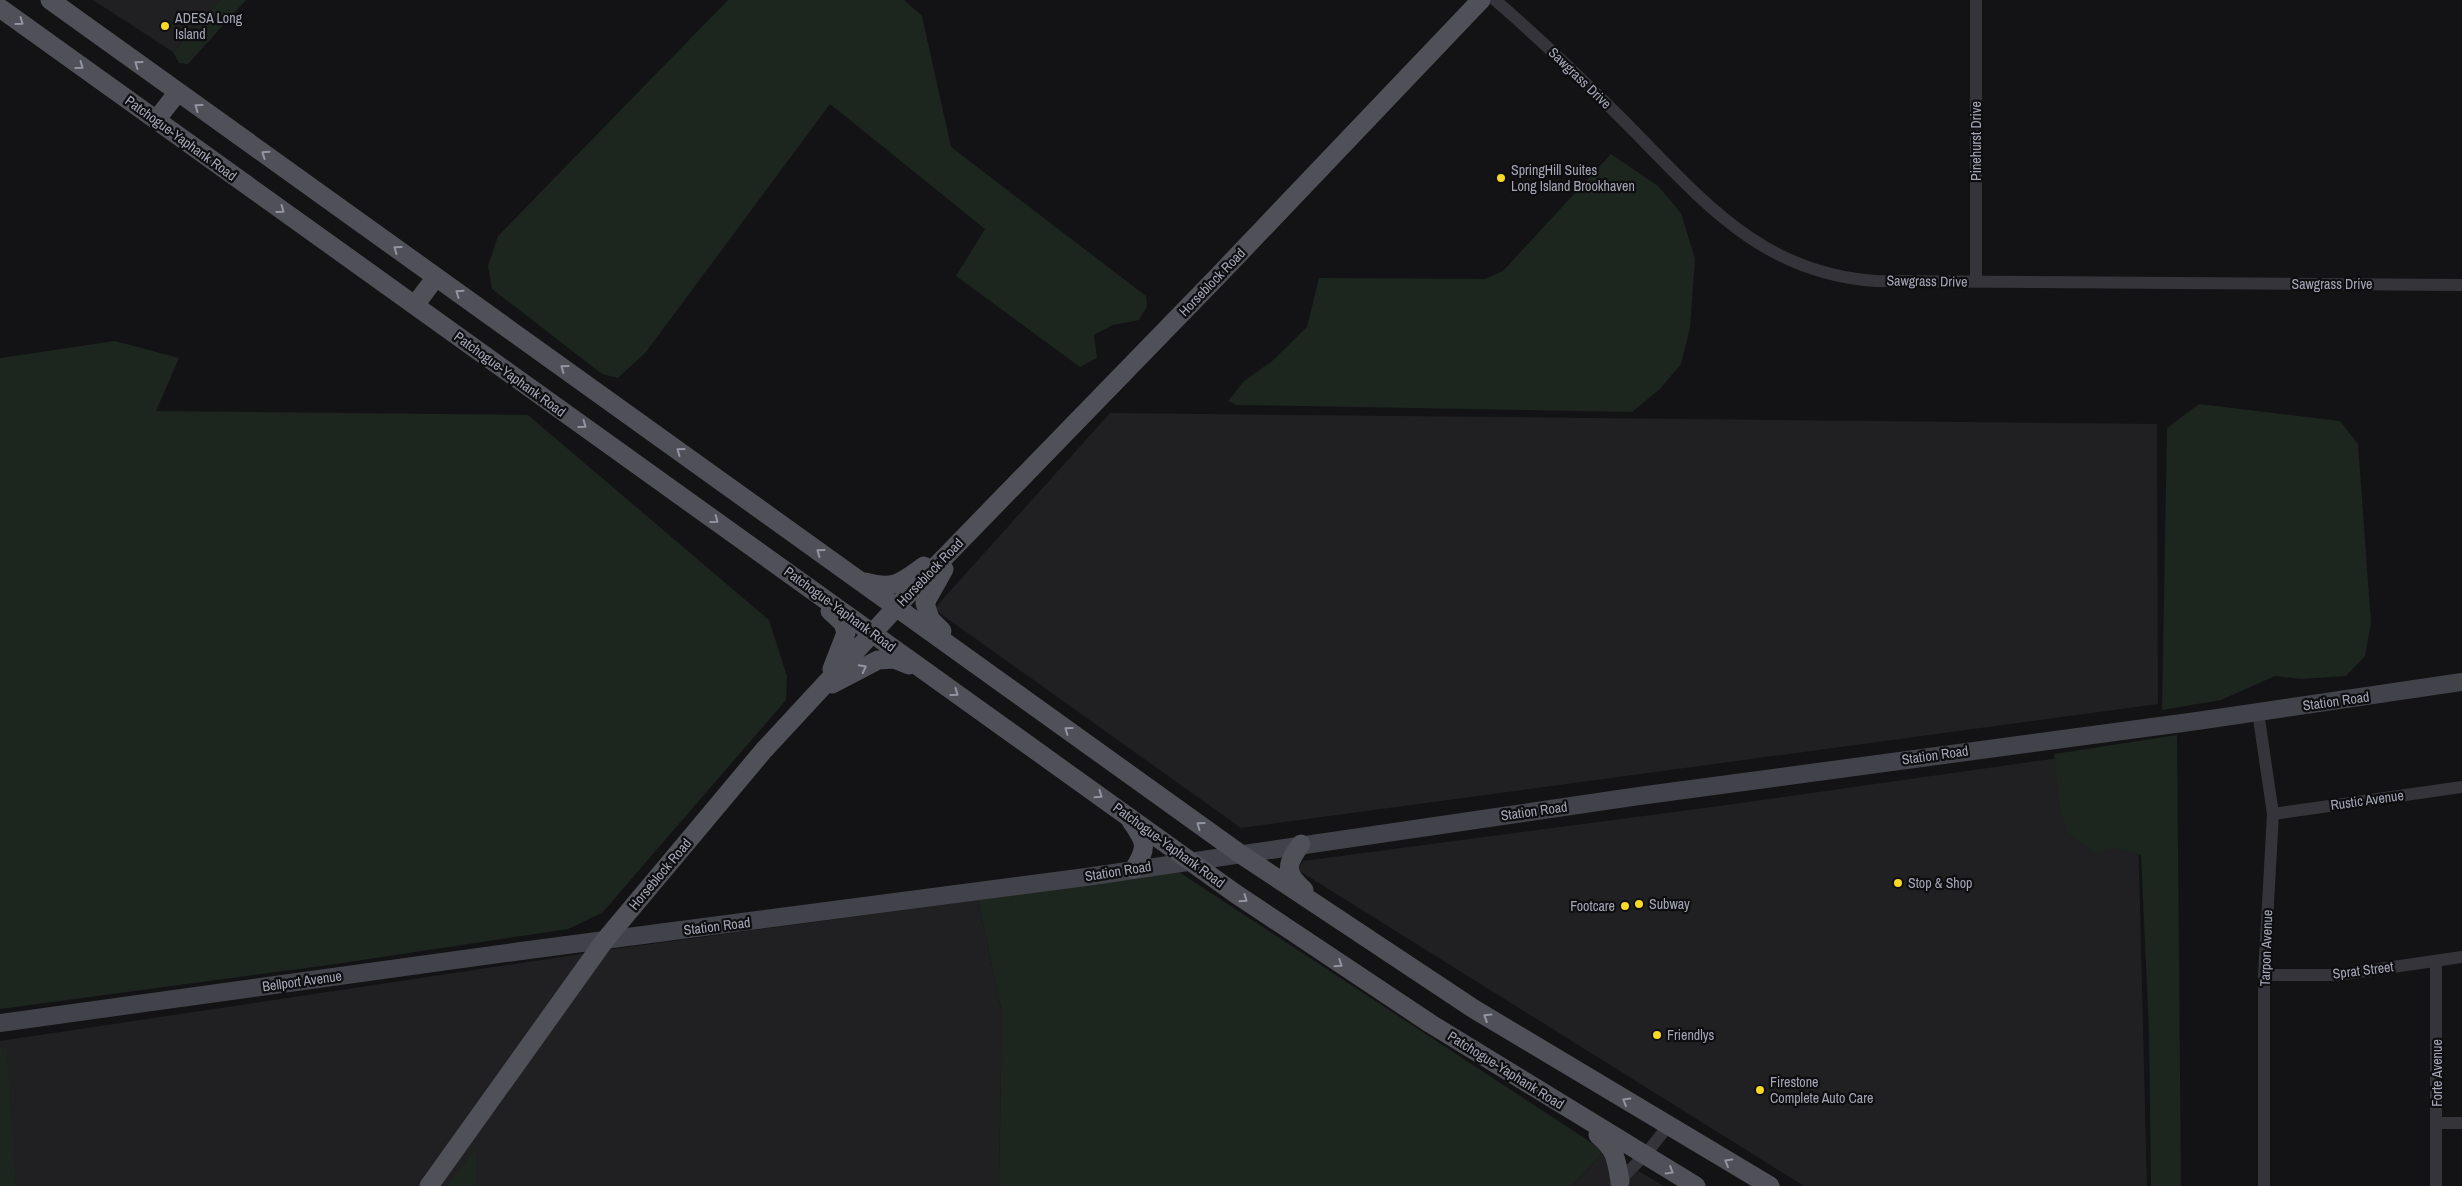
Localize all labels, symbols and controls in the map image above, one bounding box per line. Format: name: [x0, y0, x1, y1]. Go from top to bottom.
place label: ADESA Long Island: [174, 9, 243, 43]
one-way arrow: [14, 16, 24, 25]
marker: ADESA Long Island: [159, 20, 171, 32]
street label: Sawgrass Drive: [1545, 43, 1615, 113]
one-way arrow: [74, 60, 83, 68]
one-way arrow: [134, 61, 144, 70]
street label: Patchogue-Yaphank Road: [122, 91, 240, 185]
street label: Pinehurst Drive: [1967, 101, 1985, 181]
one-way arrow: [194, 104, 204, 113]
one-way arrow: [261, 151, 270, 160]
place label: SpringHill Suites Long Island Brookhaven: [1511, 161, 1635, 195]
marker: SpringHill Suites Long Island Brookhaven: [1495, 172, 1507, 184]
one-way arrow: [275, 204, 285, 213]
street label: Horseblock Road: [1175, 244, 1249, 320]
one-way arrow: [393, 246, 403, 255]
street label: Sawgrass Drive: [1886, 271, 1968, 291]
street label: Sawgrass Drive: [2291, 275, 2373, 293]
one-way arrow: [455, 290, 465, 299]
street label: Patchogue-Yaphank Road: [451, 327, 569, 421]
one-way arrow: [560, 365, 570, 374]
one-way arrow: [577, 419, 586, 428]
one-way arrow: [677, 449, 686, 457]
one-way arrow: [709, 514, 719, 523]
street label: Horseblock Road: [893, 534, 967, 610]
one-way arrow: [816, 549, 826, 558]
street label: Patchogue-Yaphank Road: [781, 562, 899, 656]
one-way arrow: [857, 664, 866, 674]
one-way arrow: [949, 687, 958, 695]
street label: Station Road: [2302, 687, 2370, 715]
one-way arrow: [1065, 727, 1074, 735]
street label: Station Road: [1901, 741, 1969, 769]
street label: Rustic Avenue: [2329, 786, 2405, 814]
one-way arrow: [1094, 789, 1103, 798]
street label: Station Road: [1500, 797, 1568, 825]
street label: Patchogue-Yaphank Road: [1110, 798, 1228, 892]
one-way arrow: [1196, 822, 1206, 831]
street label: Horseblock Road: [625, 834, 695, 914]
street label: Station Road: [1083, 857, 1153, 885]
place label: Stop & Shop: [1908, 874, 1972, 892]
marker: Stop & Shop: [1892, 877, 1904, 889]
one-way arrow: [1238, 893, 1248, 902]
place label: Subway: [1649, 895, 1690, 913]
place label: Footcare: [1570, 897, 1615, 915]
marker: Subway: [1633, 898, 1645, 910]
marker: Footcare: [1619, 900, 1631, 912]
street label: Tarpon Avenue: [2256, 909, 2276, 987]
street label: Station Road: [683, 913, 751, 939]
street label: Sprat Street: [2331, 957, 2395, 983]
one-way arrow: [1334, 958, 1343, 967]
street label: Bellport Avenue: [261, 967, 343, 995]
one-way arrow: [1484, 1013, 1493, 1023]
place label: Friendlys: [1667, 1026, 1714, 1044]
street label: Patchogue-Yaphank Road: [1444, 1027, 1568, 1113]
marker: Friendlys: [1651, 1029, 1663, 1041]
street label: Forte Avenue: [2428, 1039, 2446, 1107]
place label: Firestone Complete Auto Care: [1770, 1073, 1873, 1107]
marker: Firestone Complete Auto Care: [1754, 1084, 1766, 1096]
one-way arrow: [1622, 1098, 1631, 1108]
one-way arrow: [1724, 1158, 1733, 1168]
one-way arrow: [1665, 1164, 1674, 1174]

